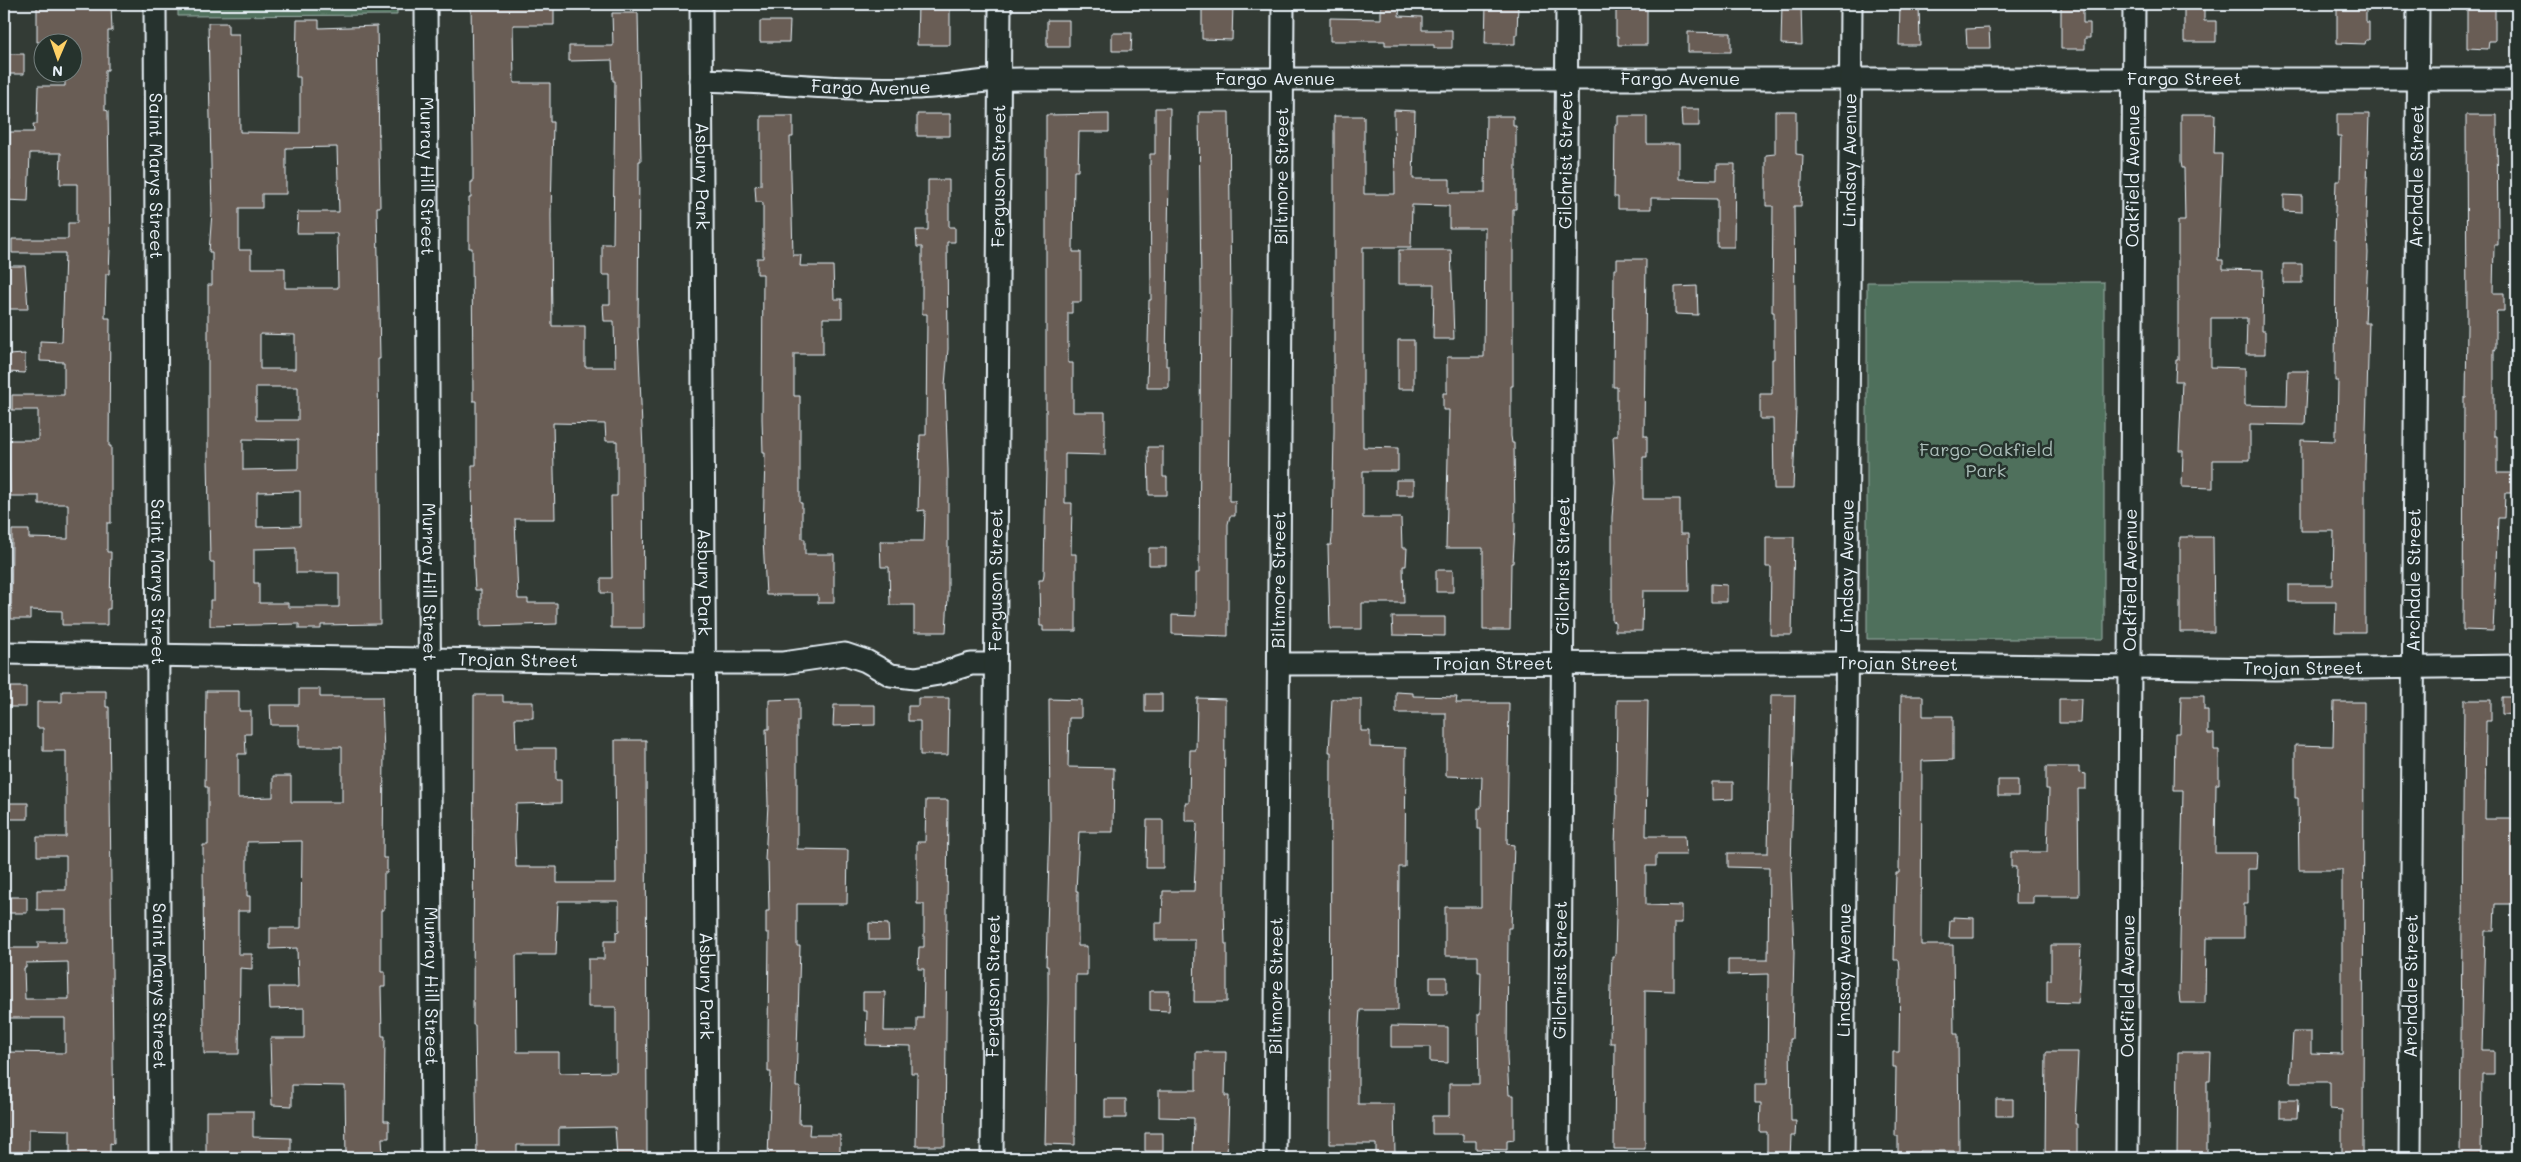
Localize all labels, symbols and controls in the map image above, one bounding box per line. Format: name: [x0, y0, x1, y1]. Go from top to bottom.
north arrow: [32, 32, 82, 82]
text: N: [52, 62, 63, 81]
street label: Fargo Avenue: [1216, 66, 1335, 90]
street label: Fargo Avenue: [1621, 66, 1740, 90]
street label: Fargo Street: [2127, 66, 2242, 90]
street label: Fargo Avenue: [810, 73, 931, 100]
street label: Gilchrist Street: [1552, 91, 1577, 229]
street label: Saint Marys Street: [144, 93, 169, 259]
street label: Lindsay Avenue: [1836, 93, 1861, 227]
street label: Murray Hill Street: [415, 96, 440, 256]
street label: Ferguson Street: [985, 104, 1010, 248]
street label: Archdale Street: [2403, 104, 2428, 248]
street label: Oakfield Avenue: [2120, 105, 2144, 247]
street label: Biltmore Street: [1268, 107, 1293, 245]
street label: Asbury Park: [691, 122, 715, 230]
park label: Fargo-Oakfield Park: [1919, 437, 2053, 482]
street label: Gilchrist Street: [1550, 497, 1575, 635]
street label: Saint Marys Street: [146, 499, 171, 665]
street label: Lindsay Avenue: [1834, 499, 1859, 633]
street label: Murray Hill Street: [418, 502, 442, 662]
street label: Ferguson Street: [983, 508, 1008, 652]
street label: Archdale Street: [2401, 508, 2426, 652]
street label: Oakfield Avenue: [2117, 509, 2142, 651]
street label: Biltmore Street: [1266, 511, 1290, 649]
street label: Asbury Park: [693, 528, 717, 636]
street label: Trojan Street: [458, 646, 578, 672]
street label: Trojan Street: [1838, 650, 1958, 676]
street label: Trojan Street: [1433, 651, 1553, 675]
street label: Trojan Street: [2243, 655, 2363, 680]
street label: Gilchrist Street: [1547, 901, 1572, 1039]
street label: Saint Marys Street: [148, 903, 173, 1069]
street label: Lindsay Avenue: [1831, 903, 1856, 1037]
street label: Murray Hill Street: [420, 906, 445, 1066]
street label: Ferguson Street: [980, 914, 1005, 1058]
street label: Archdale Street: [2398, 914, 2423, 1058]
street label: Oakfield Avenue: [2115, 915, 2139, 1057]
street label: Biltmore Street: [1263, 917, 1288, 1055]
street label: Asbury Park: [695, 932, 719, 1040]

